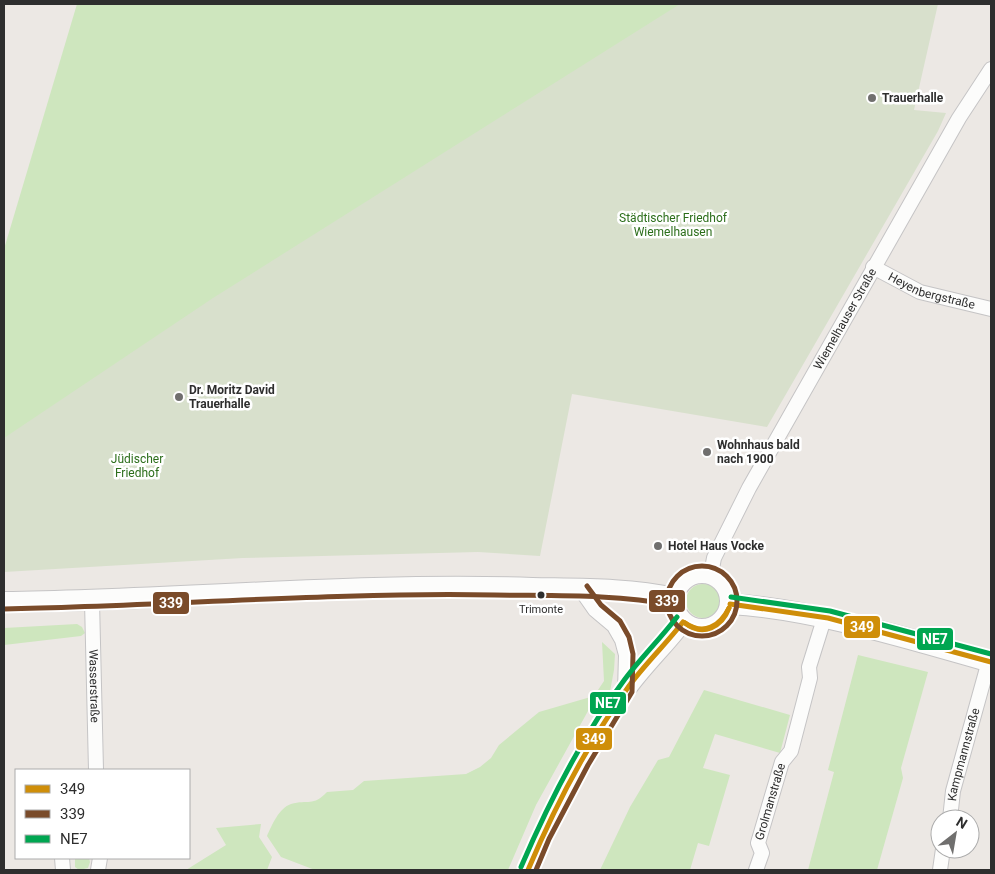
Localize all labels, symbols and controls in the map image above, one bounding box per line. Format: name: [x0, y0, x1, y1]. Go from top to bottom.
place label: Trauerhalle: [882, 91, 944, 105]
marker: Trauerhalle: [866, 92, 878, 104]
park label: Städtischer Friedhof Wiemelhausen: [619, 211, 728, 239]
street label: Wiemelhauser Straße: [811, 266, 879, 372]
street label: Heyenbergstraße: [886, 269, 977, 312]
place label: Dr. Moritz David Trauerhalle: [189, 383, 275, 411]
marker: Dr. Moritz David Trauerhalle: [173, 391, 185, 403]
place label: Wohnhaus bald nach 1900: [717, 438, 800, 466]
marker: Wohnhaus bald nach 1900: [701, 446, 713, 458]
park label: Jüdischer Friedhof: [111, 452, 163, 480]
place label: Hotel Haus Vocke: [668, 539, 765, 553]
marker: Hotel Haus Vocke: [652, 540, 664, 552]
line badge: 339: [648, 589, 686, 613]
marker: Trimonte: [536, 590, 546, 600]
line badge: 339: [152, 591, 190, 615]
text: 339: [655, 593, 679, 609]
text: 339: [159, 595, 183, 611]
place label: Trimonte: [519, 603, 563, 616]
line badge: 349: [843, 615, 881, 639]
text: 349: [850, 619, 874, 635]
line badge: NE7: [916, 627, 954, 651]
text: NE7: [922, 631, 948, 647]
street label: Wasserstraße: [86, 649, 102, 723]
line badge: NE7: [589, 691, 627, 715]
text: NE7: [595, 695, 621, 711]
street label: Kampmannstraße: [945, 707, 983, 802]
line badge: 349: [575, 727, 613, 751]
text: 349: [582, 731, 606, 747]
street label: Grolmanstraße: [752, 761, 788, 842]
legend: [15, 769, 190, 859]
text: 349: [60, 780, 85, 798]
text: 339: [60, 805, 85, 823]
north arrow: [930, 809, 980, 859]
text: N: [953, 813, 970, 832]
text: NE7: [60, 830, 88, 848]

